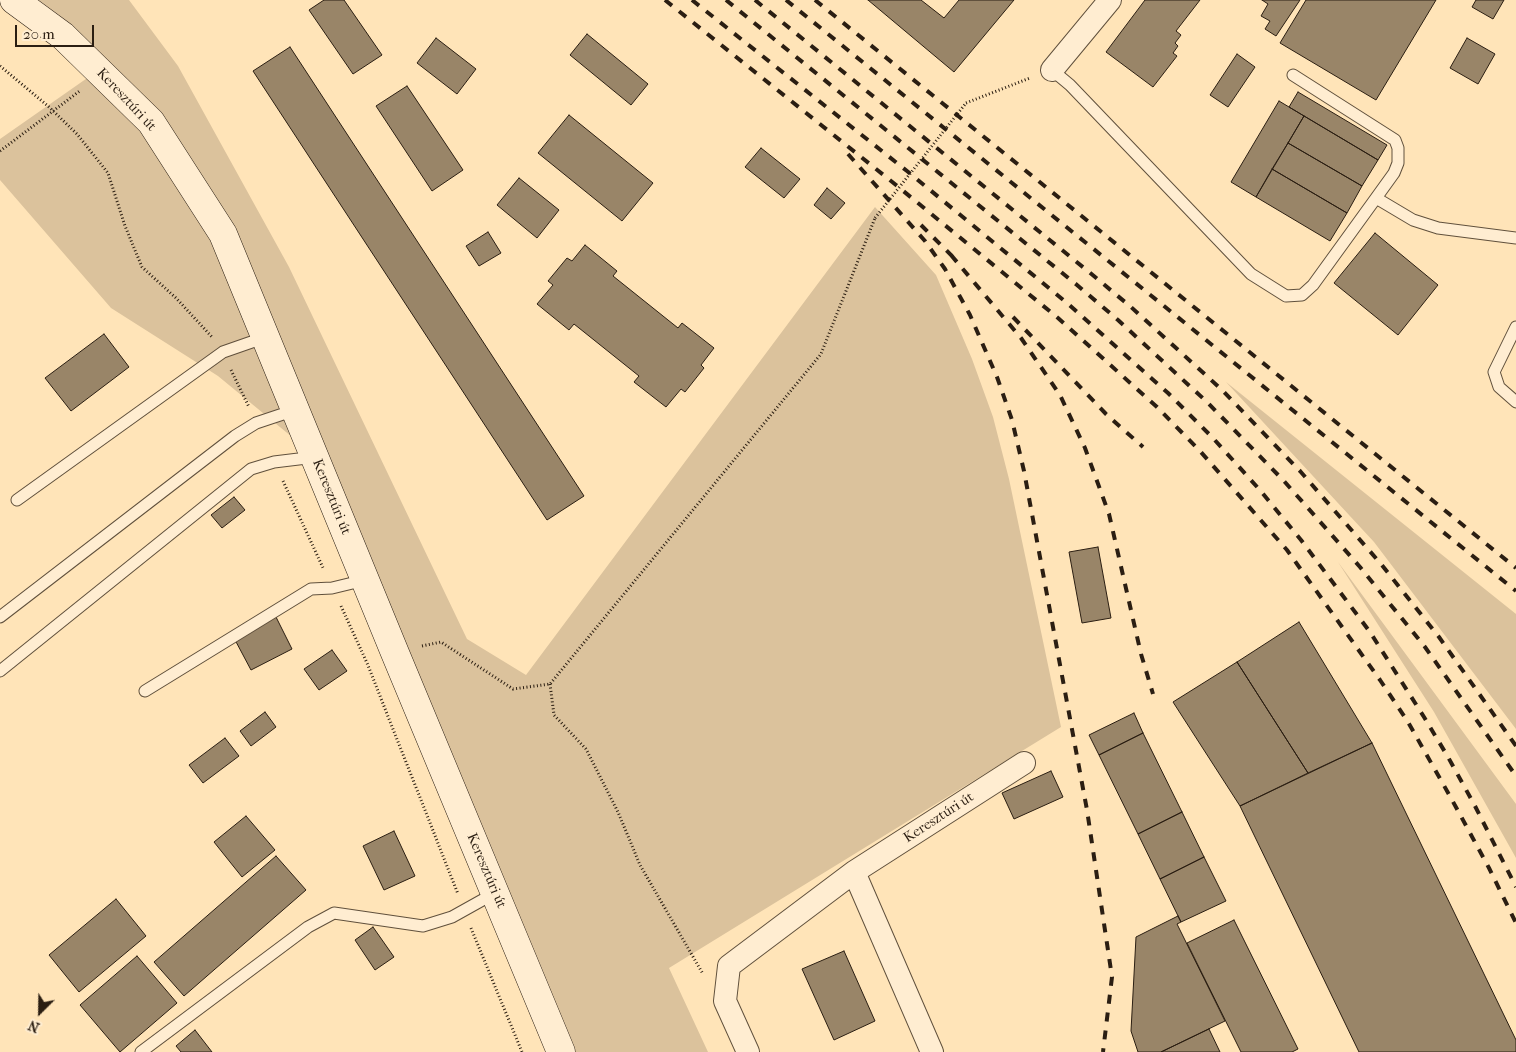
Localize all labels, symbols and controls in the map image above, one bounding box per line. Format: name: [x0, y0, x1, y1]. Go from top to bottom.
scale bar: [18, 15, 96, 47]
text: 20 m: [23, 25, 55, 43]
street label: Keresztúri út: [93, 65, 159, 135]
street label: Keresztúri út: [308, 457, 354, 537]
street label: Keresztúri út: [901, 789, 977, 847]
street label: Keresztúri út: [463, 831, 509, 911]
north arrow: [15, 987, 65, 1037]
text: N: [26, 1016, 42, 1036]

